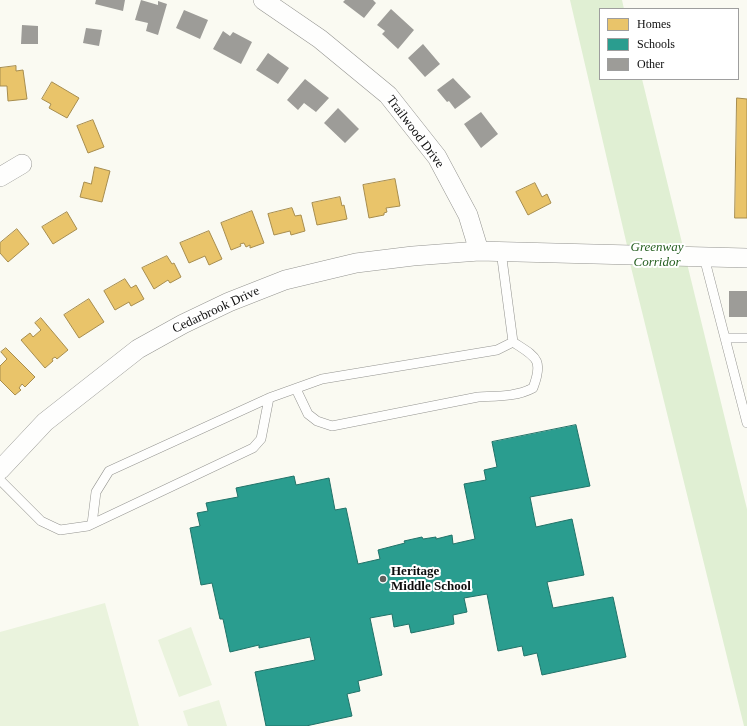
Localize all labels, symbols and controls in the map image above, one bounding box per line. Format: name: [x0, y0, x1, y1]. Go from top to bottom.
legend: [599, 8, 739, 80]
text: Homes: [637, 17, 671, 31]
text: Schools: [637, 37, 675, 51]
text: Other: [637, 57, 664, 71]
street label: Trailwood Drive: [383, 93, 447, 171]
park label: Greenway Corridor: [631, 240, 683, 271]
street label: Cedarbrook Drive: [170, 283, 262, 337]
place label: Heritage Middle School: [391, 564, 471, 595]
marker: Heritage Middle School: [378, 574, 388, 584]

